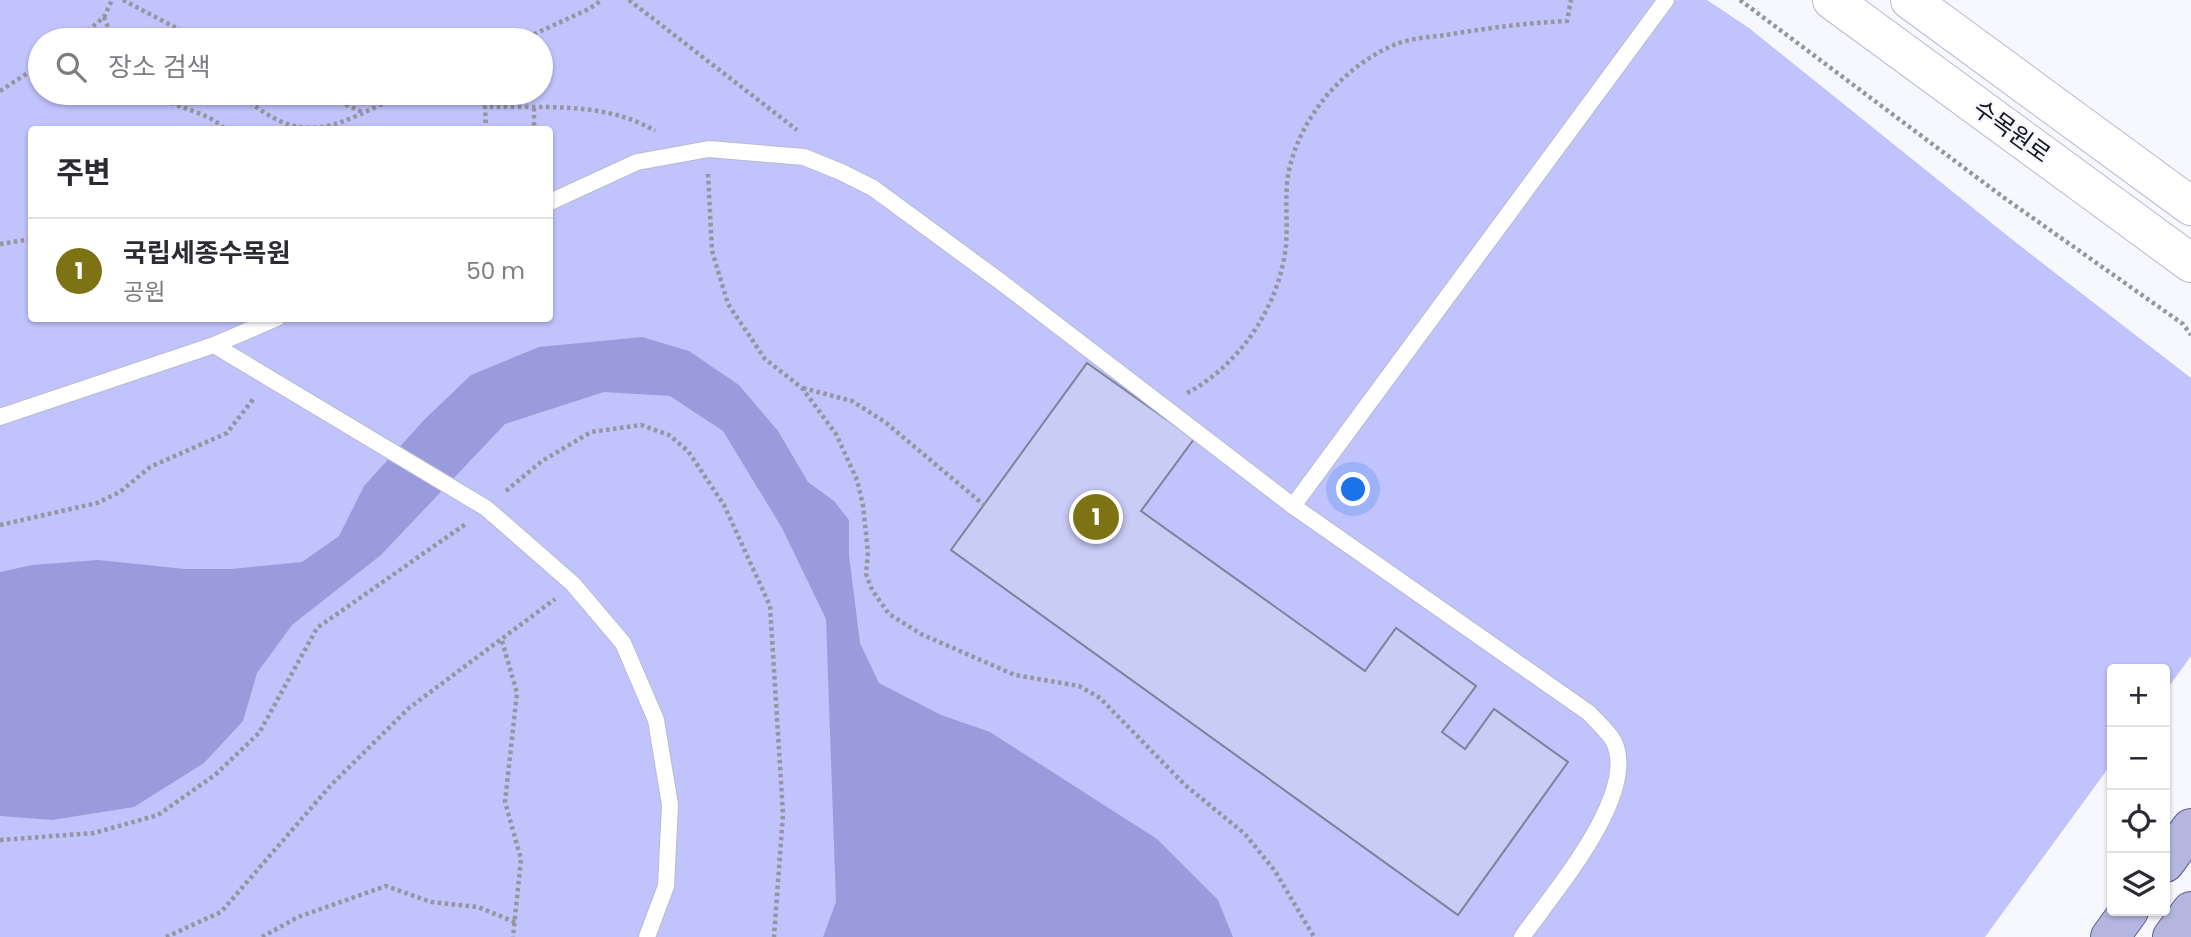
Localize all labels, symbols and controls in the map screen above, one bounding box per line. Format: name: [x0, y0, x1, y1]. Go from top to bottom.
search box: [28, 28, 553, 105]
icon: search: [52, 48, 90, 86]
text: 장소 검색: [108, 49, 211, 85]
street label: 수목원로: [1967, 92, 2057, 170]
text: 주변: [56, 151, 111, 194]
text: 국립세종수목원: [123, 235, 290, 271]
text: 1: [75, 255, 83, 287]
text: 50 m: [466, 255, 525, 287]
text: 공원: [123, 276, 165, 308]
your location: [1336, 472, 1370, 506]
pin: 1: [1073, 491, 1119, 543]
map controls: [2107, 664, 2170, 916]
button: +: [2107, 664, 2170, 727]
button: −: [2107, 727, 2170, 790]
button: locate: [2107, 790, 2170, 853]
button: layers: [2107, 853, 2170, 916]

